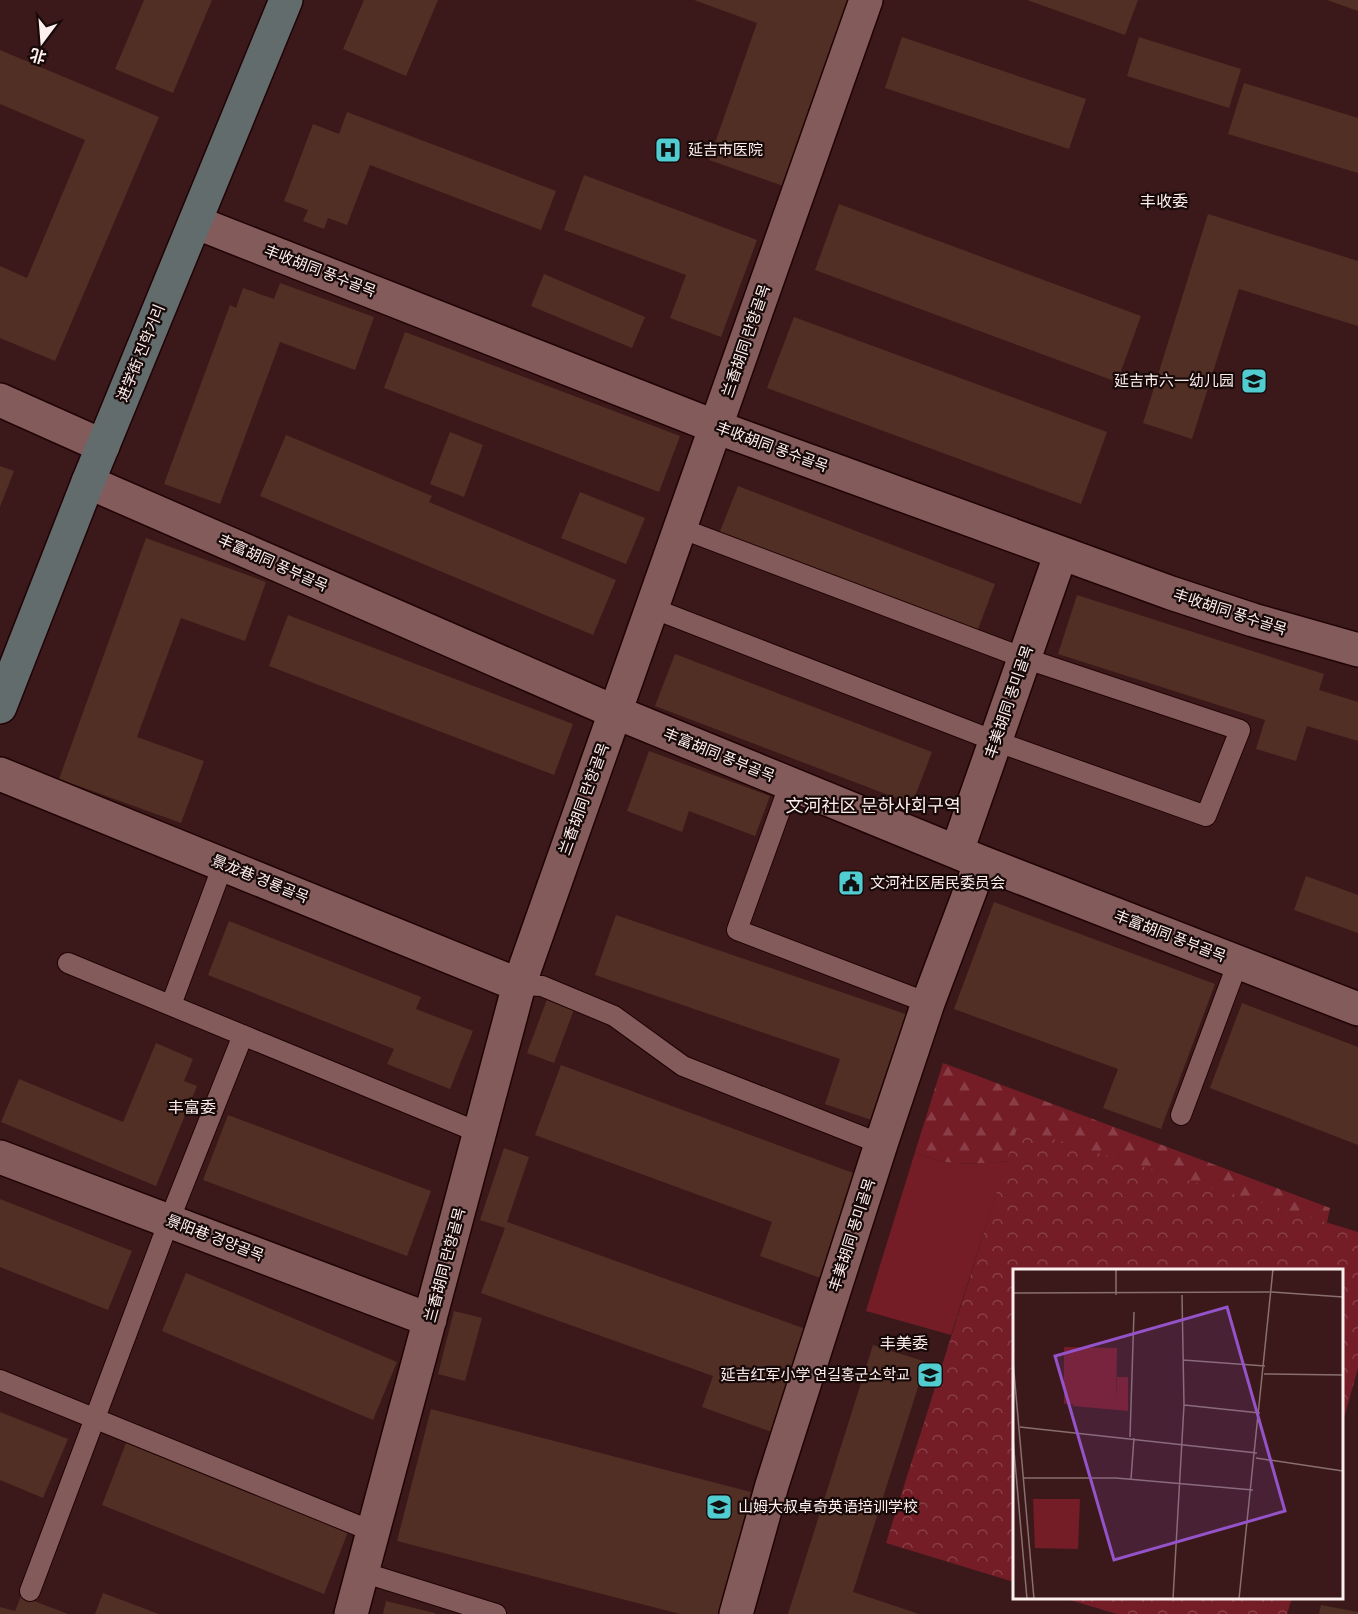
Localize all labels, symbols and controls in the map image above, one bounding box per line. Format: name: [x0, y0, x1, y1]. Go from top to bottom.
north arrow: [12, 12, 72, 72]
text: 北: [27, 44, 49, 71]
hospital icon: 延吉市医院: [653, 135, 683, 165]
place label: 延吉市医院: [688, 137, 763, 160]
district label: 丰收委: [1140, 188, 1188, 212]
street label: 丰收胡同 풍수골목: [261, 238, 380, 302]
street label: 兰香胡同 란향골목: [714, 281, 775, 400]
street label: 进学街 진학거리: [110, 300, 170, 405]
school or university icon: 延吉市六一幼儿园: [1239, 366, 1269, 396]
place label: 延吉市六一幼儿园: [1114, 368, 1234, 391]
street label: 丰收胡同 풍수골목: [713, 415, 832, 477]
street label: 丰富胡同 풍부골목: [215, 527, 332, 596]
street label: 丰收胡同 풍수골목: [1171, 581, 1290, 640]
street label: 丰美胡同 풍미골목: [977, 642, 1038, 761]
street label: 丰富胡同 풍부골목: [660, 721, 779, 786]
street label: 兰香胡同 란향골목: [552, 739, 614, 858]
district label: 文河社区 문하사회구역: [786, 791, 960, 818]
street label: 景龙巷 경룡골목: [208, 848, 313, 908]
public building icon: 文河社区居民委员会: [836, 868, 866, 898]
place label: 文河社区居民委员会: [870, 870, 1005, 893]
street label: 丰富胡同 풍부골목: [1111, 903, 1230, 967]
district label: 丰富委: [168, 1094, 216, 1118]
street label: 丰美胡同 풍미골목: [821, 1175, 880, 1294]
street label: 兰香胡同 란향골목: [417, 1205, 470, 1325]
street label: 景阳巷 경양골목: [163, 1207, 268, 1266]
inset map: [1013, 1269, 1343, 1599]
district label: 丰美委: [880, 1330, 928, 1354]
school or university icon: 延吉红军小学 연길홍군소학교: [915, 1360, 945, 1390]
place label: 延吉红军小学 연길홍군소학교: [720, 1362, 910, 1385]
school or university icon: 山姆大叔卓奇英语培训学校: [704, 1492, 734, 1522]
place label: 山姆大叔卓奇英语培训学校: [738, 1494, 918, 1517]

